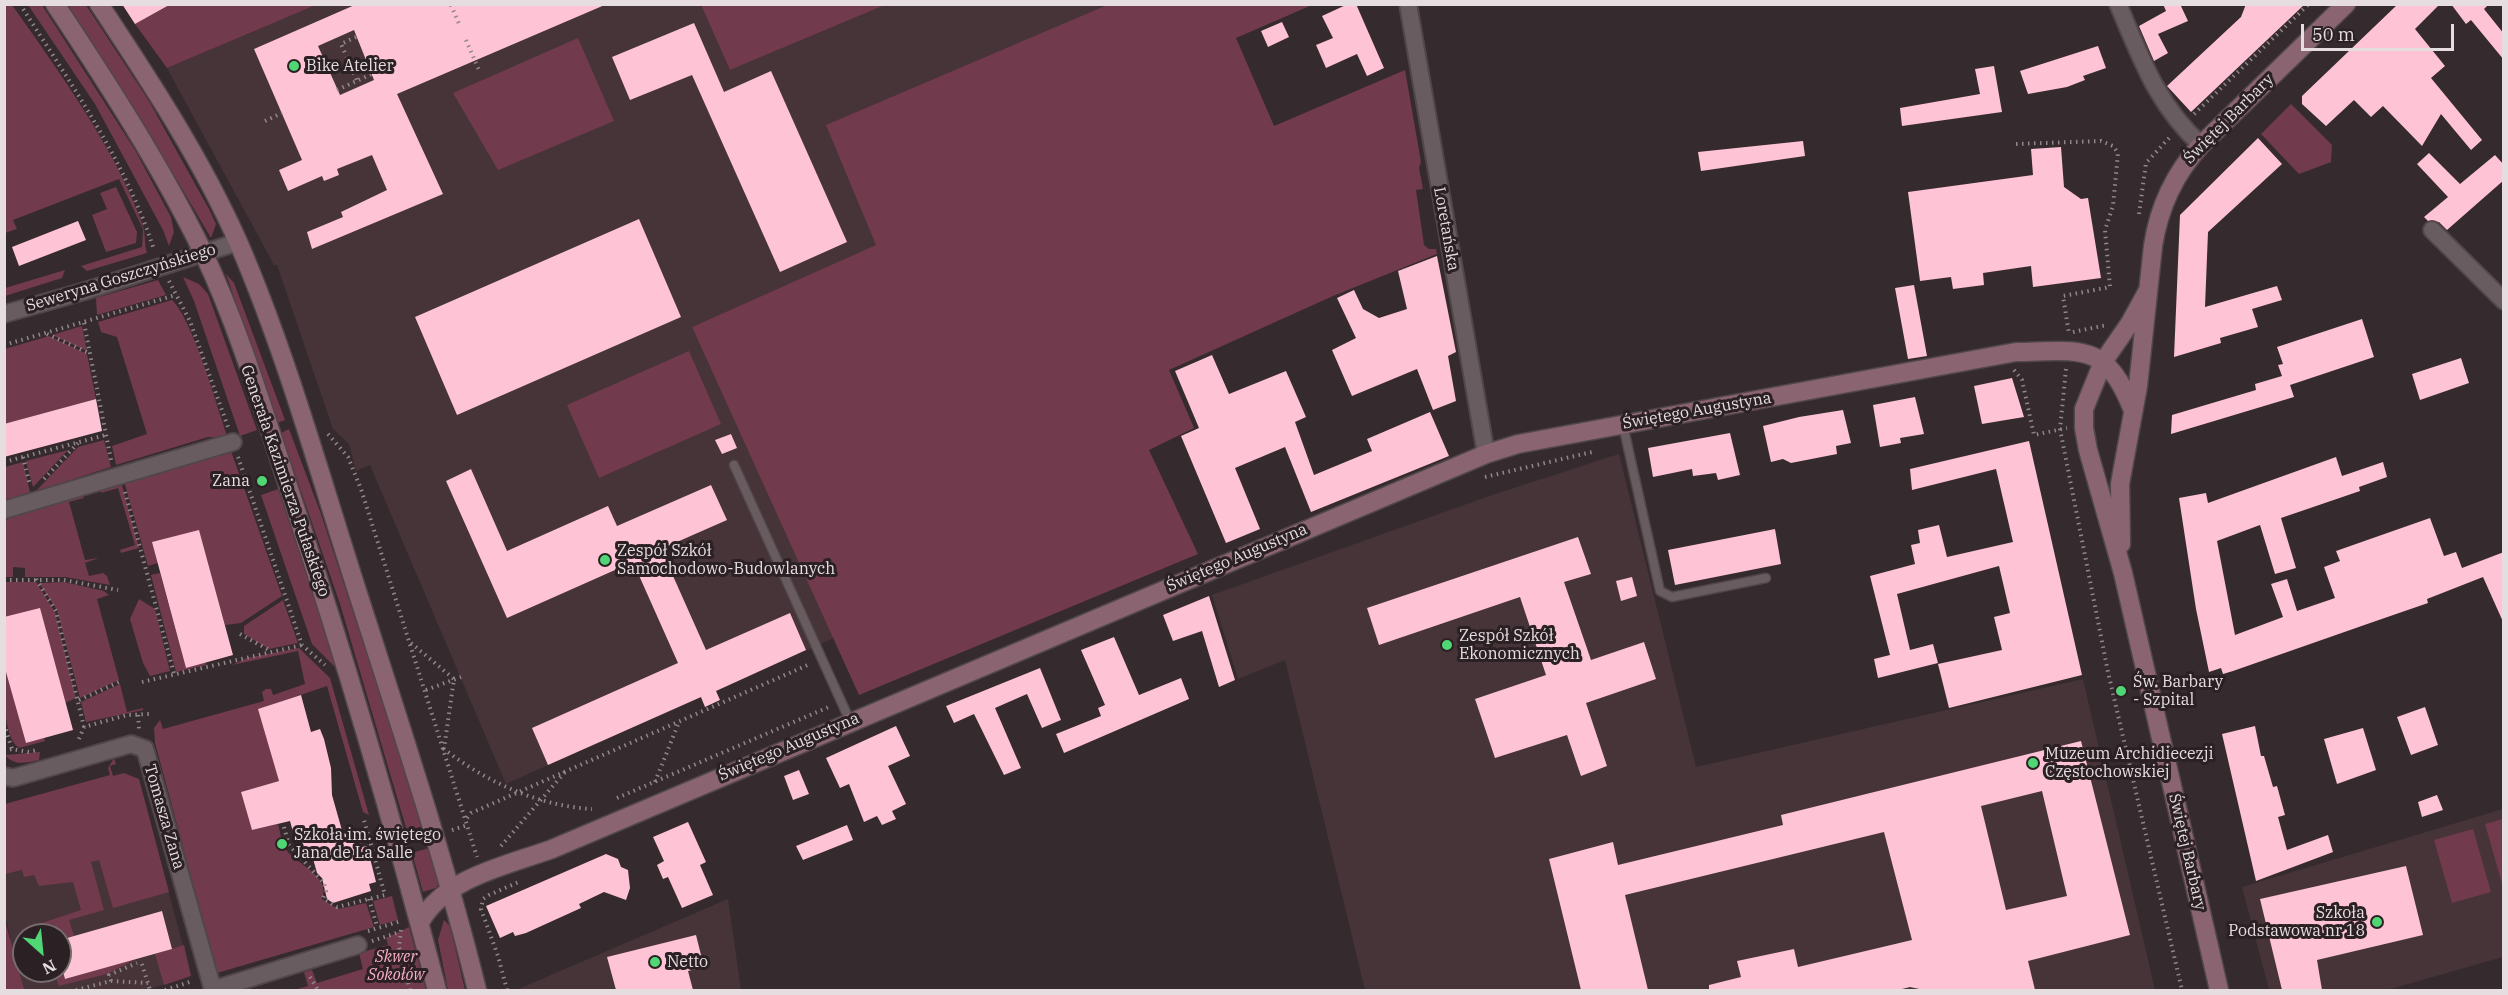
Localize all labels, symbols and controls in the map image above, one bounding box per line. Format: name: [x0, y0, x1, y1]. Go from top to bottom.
scale bar: [2304, 12, 2457, 50]
text: 50 m: [2312, 23, 2355, 46]
place label: Bike Atelier: [306, 56, 394, 76]
marker: Bike Atelier: [287, 59, 301, 73]
street label: Świętej Barbary: [2180, 70, 2278, 168]
street label: Loretańska: [1429, 186, 1463, 272]
street label: Seweryna Goszczyńskiego: [24, 240, 218, 316]
street label: Generała Kazimierza Pułaskiego: [236, 363, 334, 599]
street label: Świętego Augustyna: [1621, 388, 1773, 434]
place label: Zana: [212, 471, 250, 491]
marker: Zana: [255, 474, 269, 488]
street label: Świętego Augustyna: [1164, 520, 1310, 596]
place label: Zespół Szkół Samochodowo-Budowlanych: [617, 541, 835, 579]
marker: Zespół Szkół Samochodowo-Budowlanych: [598, 553, 612, 567]
place label: Zespół Szkół Ekonomicznych: [1459, 626, 1580, 664]
marker: Zespół Szkół Ekonomicznych: [1440, 638, 1454, 652]
place label: Św. Barbary - Szpital: [2133, 672, 2223, 710]
marker: Św. Barbary - Szpital: [2114, 684, 2128, 698]
street label: Świętego Augustyna: [716, 709, 862, 785]
place label: Muzeum Archidiecezji Częstochowskiej: [2045, 744, 2214, 782]
marker: Muzeum Archidiecezji Częstochowskiej: [2026, 756, 2040, 770]
street label: Tomasza Zana: [140, 762, 188, 872]
street label: Świętej Barbary: [2164, 792, 2210, 912]
place label: Szkoła im. świętego Jana de La Salle: [294, 825, 441, 863]
marker: Szkoła im. świętego Jana de La Salle: [275, 837, 289, 851]
place label: Szkoła Podstawowa nr 18: [2228, 903, 2365, 941]
marker: Szkoła Podstawowa nr 18: [2370, 915, 2384, 929]
north arrow: [12, 923, 72, 983]
park label: Skwer Sokołów: [368, 947, 424, 985]
place label: Netto: [667, 952, 708, 972]
text: N: [39, 955, 59, 979]
marker: Netto: [648, 955, 662, 969]

